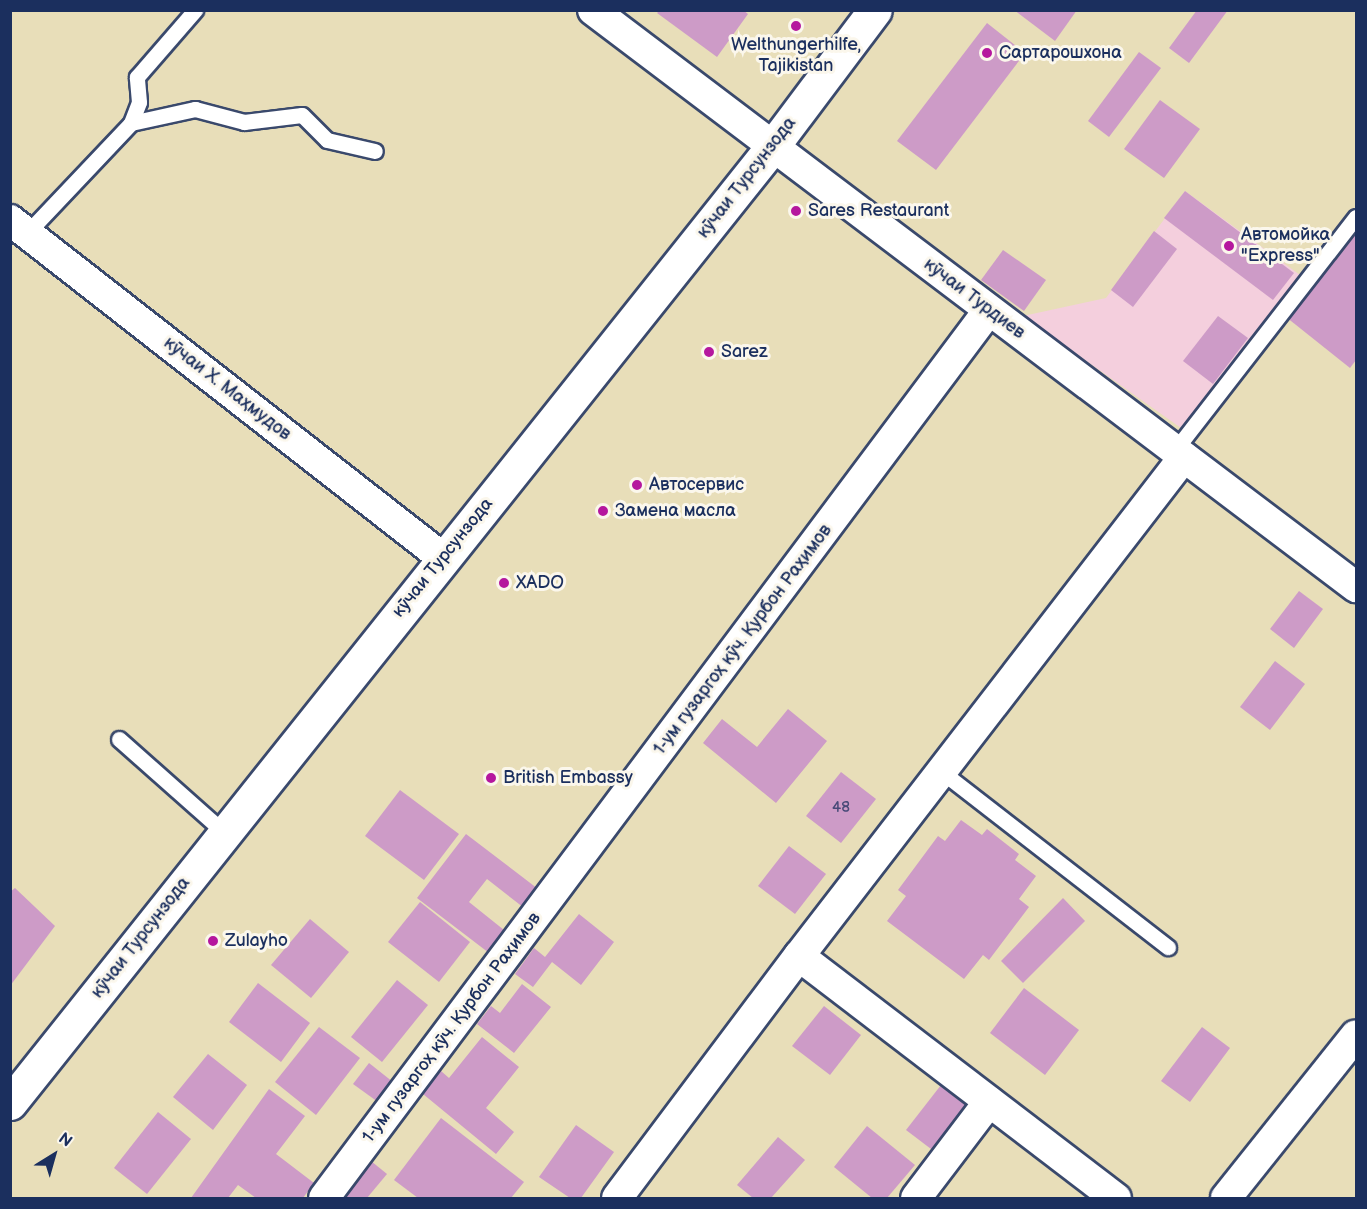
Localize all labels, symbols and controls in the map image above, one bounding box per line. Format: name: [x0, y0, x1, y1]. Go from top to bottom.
marker: Welthungerhilfe, Tajikistan: [789, 19, 803, 33]
place label: Welthungerhilfe, Tajikistan: [731, 35, 861, 78]
place label: Сартарошхона: [999, 42, 1122, 64]
marker: Сартарошхона: [980, 46, 994, 60]
street label: кӯчаи Турсунзода: [693, 113, 801, 243]
place label: Sares Restaurant: [808, 200, 949, 222]
marker: Sares Restaurant: [789, 204, 803, 218]
place label: Автомойка "Express": [1241, 225, 1330, 268]
marker: Автомойка "Express": [1222, 239, 1236, 253]
street label: кӯчаи Турдиев: [919, 254, 1029, 344]
street label: кӯчаи Х. Маҳмудов: [159, 333, 295, 445]
place label: Sarez: [721, 341, 767, 363]
marker: Sarez: [702, 345, 716, 359]
place label: Автосервис: [649, 474, 744, 496]
marker: Автосервис: [630, 478, 644, 492]
street label: кӯчаи Турсунзода: [388, 494, 498, 622]
place label: Замена масла: [615, 500, 736, 522]
marker: Замена масла: [596, 504, 610, 518]
street label: 1-ум гузаргоҳ кӯч. Қурбон Раҳимов: [649, 520, 837, 760]
place label: XADO: [516, 572, 564, 594]
marker: XADO: [497, 576, 511, 590]
place label: British Embassy: [503, 767, 633, 789]
marker: British Embassy: [484, 771, 498, 785]
house number: 48: [832, 799, 850, 817]
street label: кӯчаи Турсунзода: [87, 873, 195, 1003]
street label: 1-ум гузаргоҳ кӯч. Қурбон Раҳимов: [358, 908, 546, 1148]
place label: Zulayho: [225, 930, 288, 952]
marker: Zulayho: [206, 934, 220, 948]
north arrow: [24, 1125, 84, 1185]
text: N: [55, 1129, 76, 1151]

